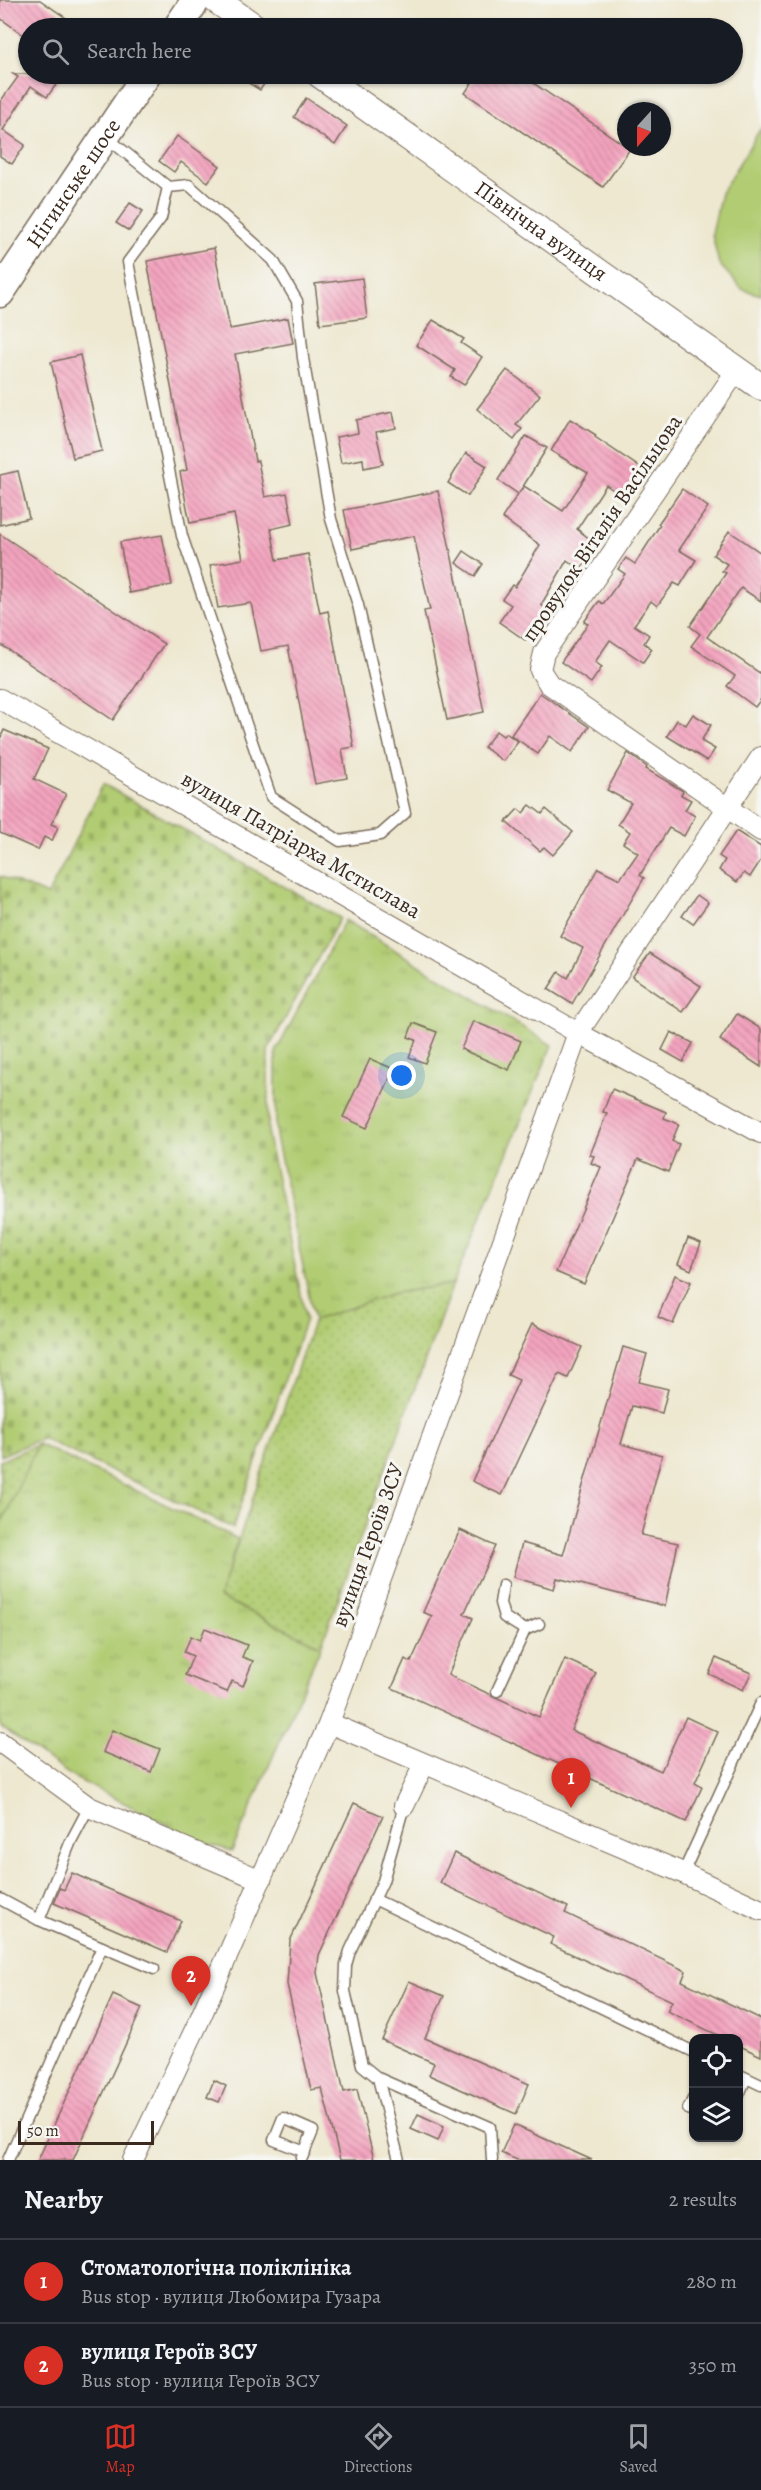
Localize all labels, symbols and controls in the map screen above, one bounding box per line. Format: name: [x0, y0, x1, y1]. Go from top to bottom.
search box: [18, 18, 743, 84]
icon: search: [39, 35, 72, 68]
text: Search here: [87, 36, 192, 66]
north arrow: [617, 102, 671, 156]
street label: Нігинське шосе: [19, 113, 128, 254]
street label: Північна вулиця: [469, 174, 613, 289]
street label: провулок Віталія Васільцова: [515, 408, 690, 648]
street label: вулиця Патріарха Мстислава: [176, 764, 427, 926]
your location: [387, 1061, 416, 1090]
street label: вулиця Героїв ЗСУ: [324, 1459, 412, 1631]
pin: 1: [552, 1758, 590, 1808]
pin: 2: [172, 1956, 210, 2006]
map controls: [689, 2034, 743, 2142]
button: locate: [689, 2034, 743, 2088]
button: layers: [689, 2088, 743, 2142]
scale bar: [18, 2118, 154, 2146]
text: 50 m: [27, 2120, 59, 2142]
text: Nearby: [24, 2182, 103, 2217]
text: 2 results: [669, 2186, 737, 2213]
text: Стоматологічна поліклініка: [81, 2253, 351, 2283]
text: 1: [40, 2268, 47, 2295]
text: 280 m: [687, 2268, 737, 2295]
text: Bus stop · вулиця Любомира Гузара: [81, 2283, 381, 2310]
text: вулиця Героїв ЗСУ: [81, 2337, 257, 2367]
text: 2: [39, 2352, 48, 2379]
text: 350 m: [689, 2352, 737, 2379]
text: Bus stop · вулиця Героїв ЗСУ: [81, 2367, 320, 2394]
tab: Map: [104, 2420, 137, 2478]
tab: Directions: [344, 2420, 412, 2478]
tab: Saved: [619, 2420, 657, 2478]

